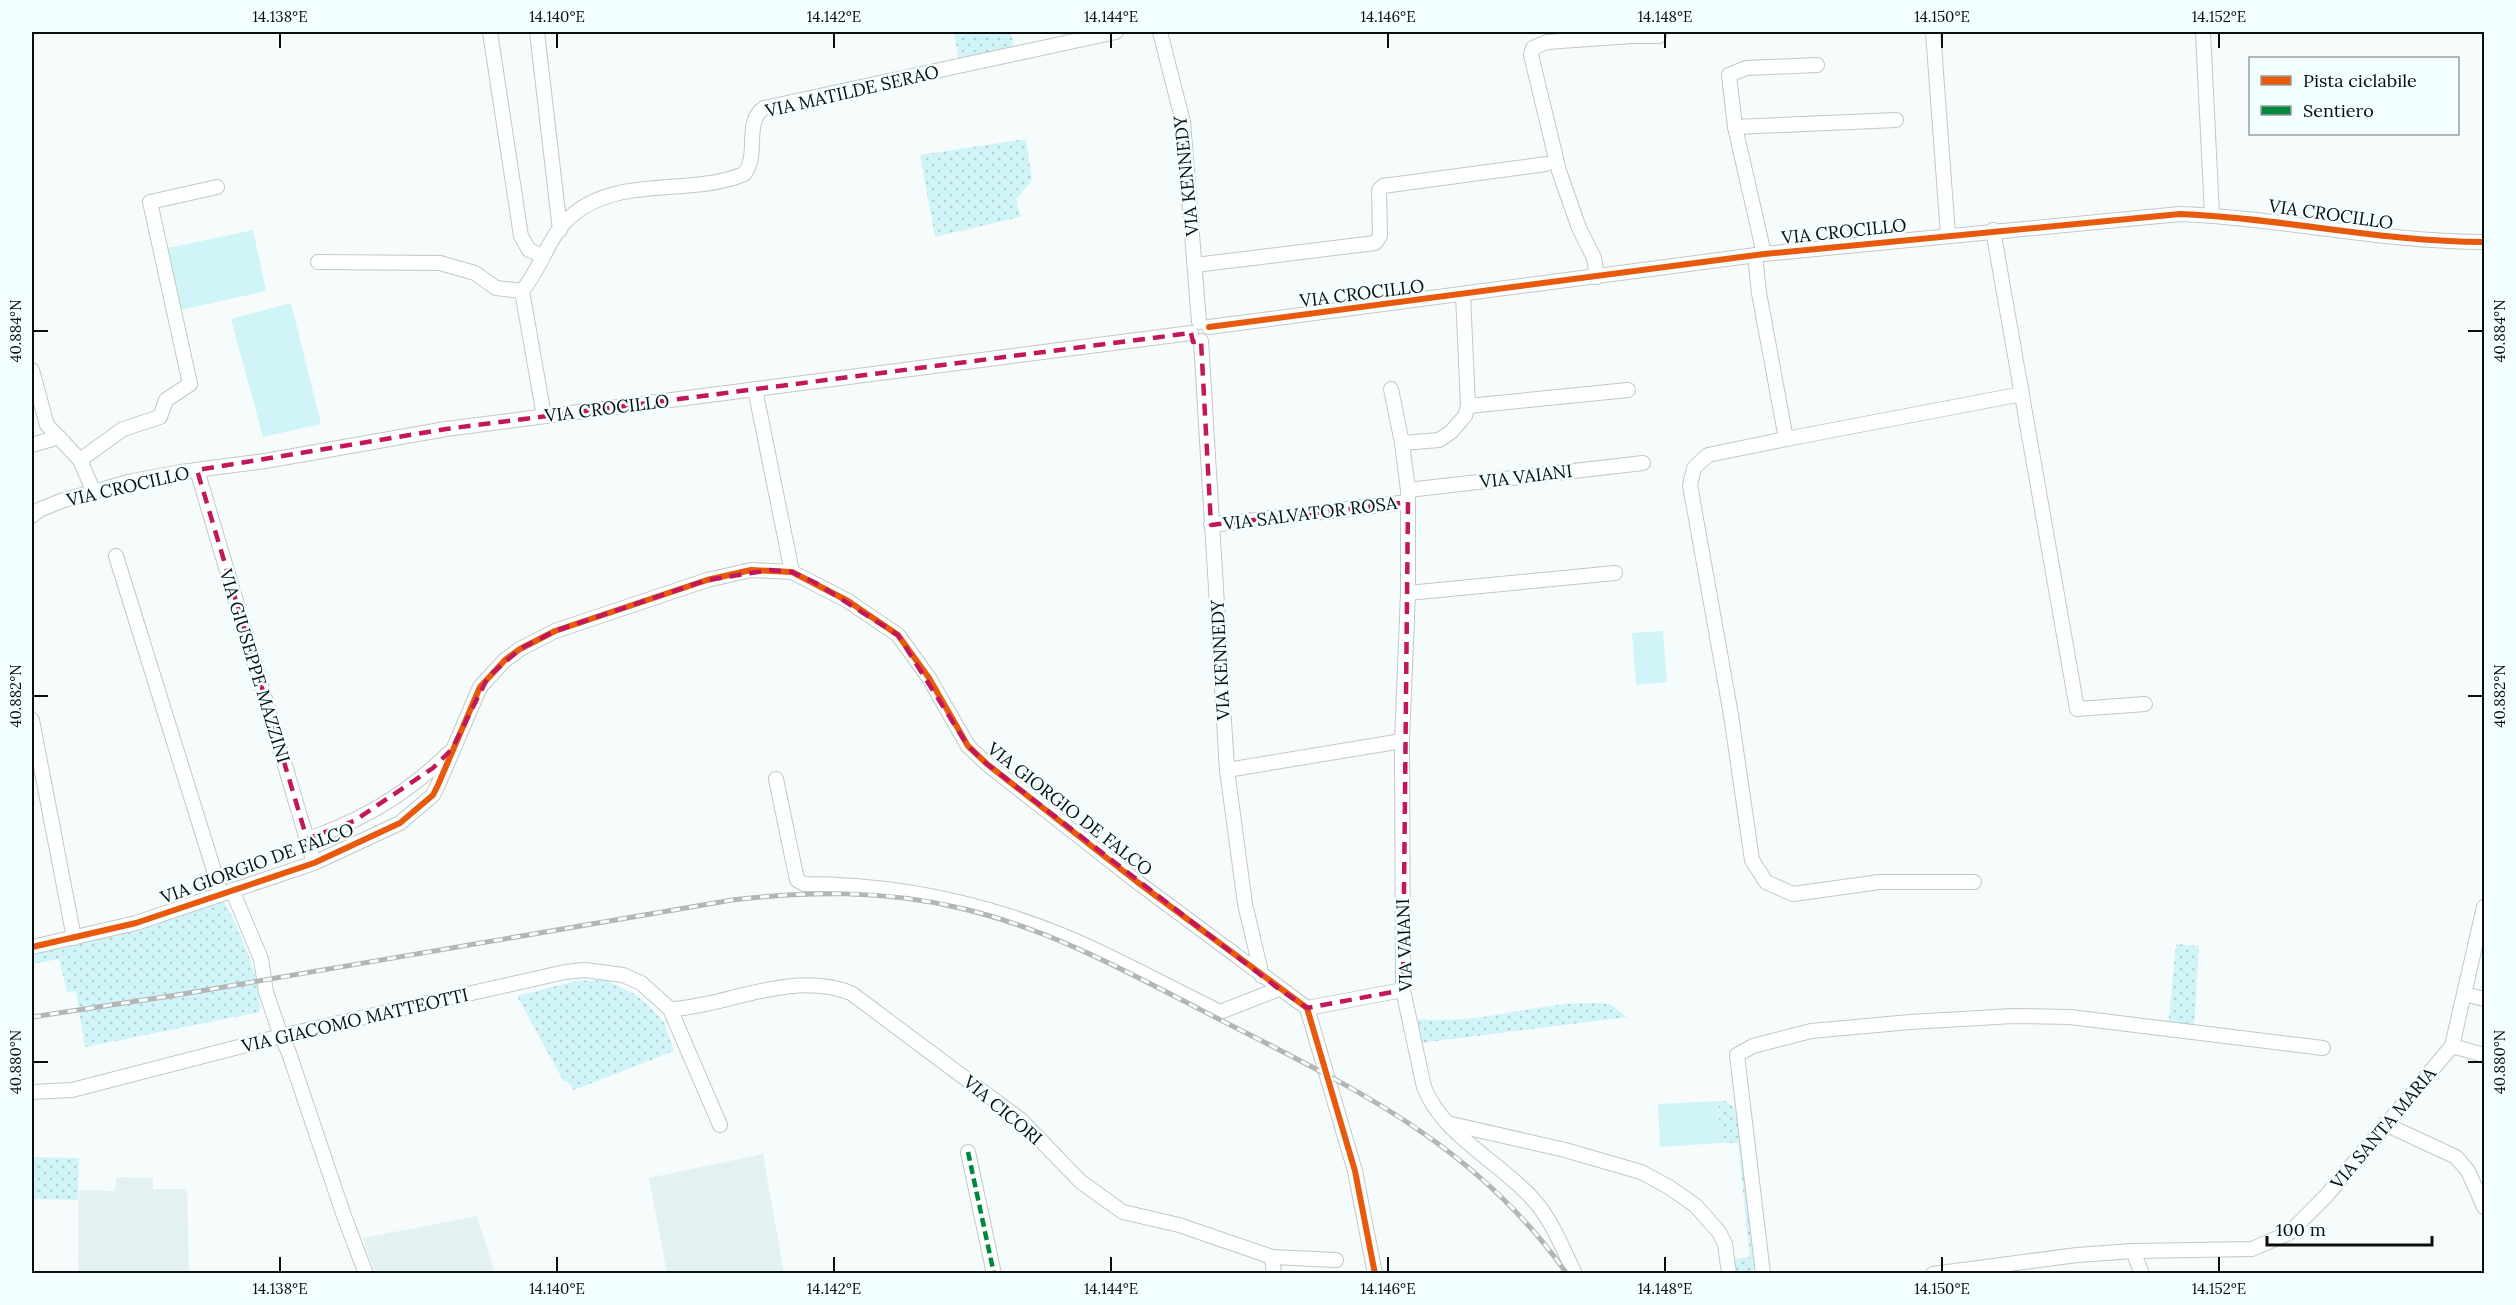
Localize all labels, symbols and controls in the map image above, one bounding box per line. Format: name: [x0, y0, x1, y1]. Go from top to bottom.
text: 14.138°E: [253, 7, 307, 26]
text: 14.140°E: [529, 7, 585, 26]
text: 14.142°E: [807, 7, 861, 26]
text: 14.144°E: [1084, 7, 1138, 26]
text: 14.146°E: [1361, 7, 1415, 26]
text: 14.148°E: [1638, 7, 1692, 26]
text: 14.150°E: [1914, 7, 1970, 26]
text: 14.152°E: [2192, 7, 2246, 26]
legend: [2249, 57, 2459, 135]
street label: VIA MATILDE SERAO: [762, 60, 941, 122]
text: Pista ciclabile: [2303, 69, 2417, 92]
text: Sentiero: [2303, 99, 2374, 122]
street label: VIA KENNEDY: [1168, 114, 1204, 238]
street label: VIA CROCILLO: [2266, 194, 2395, 234]
street label: VIA CROCILLO: [1779, 213, 1908, 249]
street label: VIA CROCILLO: [1297, 274, 1426, 312]
text: 40.884°N: [6, 299, 25, 363]
text: 40.884°N: [2490, 299, 2509, 363]
street label: VIA CROCILLO: [542, 389, 671, 427]
street label: VIA VAIANI: [1477, 459, 1574, 493]
street label: VIA CROCILLO: [63, 461, 192, 512]
street label: VIA SALVATOR ROSA: [1221, 491, 1399, 535]
street label: VIA GIUSEPPE MAZZINI: [214, 565, 295, 766]
street label: VIA KENNEDY: [1205, 599, 1235, 722]
text: 40.882°N: [6, 664, 25, 728]
text: 40.882°N: [2490, 664, 2509, 728]
street label: VIA GIORGIO DE FALCO: [982, 737, 1157, 881]
street label: VIA GIORGIO DE FALCO: [156, 817, 357, 909]
street label: VIA VAIANI: [1391, 898, 1417, 993]
street label: VIA GIACOMO MATTEOTTI: [239, 983, 470, 1057]
text: 40.880°N: [6, 1030, 25, 1094]
text: 40.880°N: [2490, 1030, 2509, 1094]
street label: VIA SANTA MARIA: [2325, 1062, 2441, 1195]
street label: VIA CICORI: [958, 1070, 1047, 1150]
scale bar: [2267, 1209, 2432, 1247]
text: 100 m: [2276, 1218, 2326, 1241]
text: 14.138°E: [253, 1279, 307, 1298]
text: 14.140°E: [529, 1279, 585, 1298]
text: 14.142°E: [807, 1279, 861, 1298]
text: 14.144°E: [1084, 1279, 1138, 1298]
text: 14.146°E: [1361, 1279, 1415, 1298]
text: 14.148°E: [1638, 1279, 1692, 1298]
text: 14.150°E: [1914, 1279, 1970, 1298]
text: 14.152°E: [2192, 1279, 2246, 1298]

